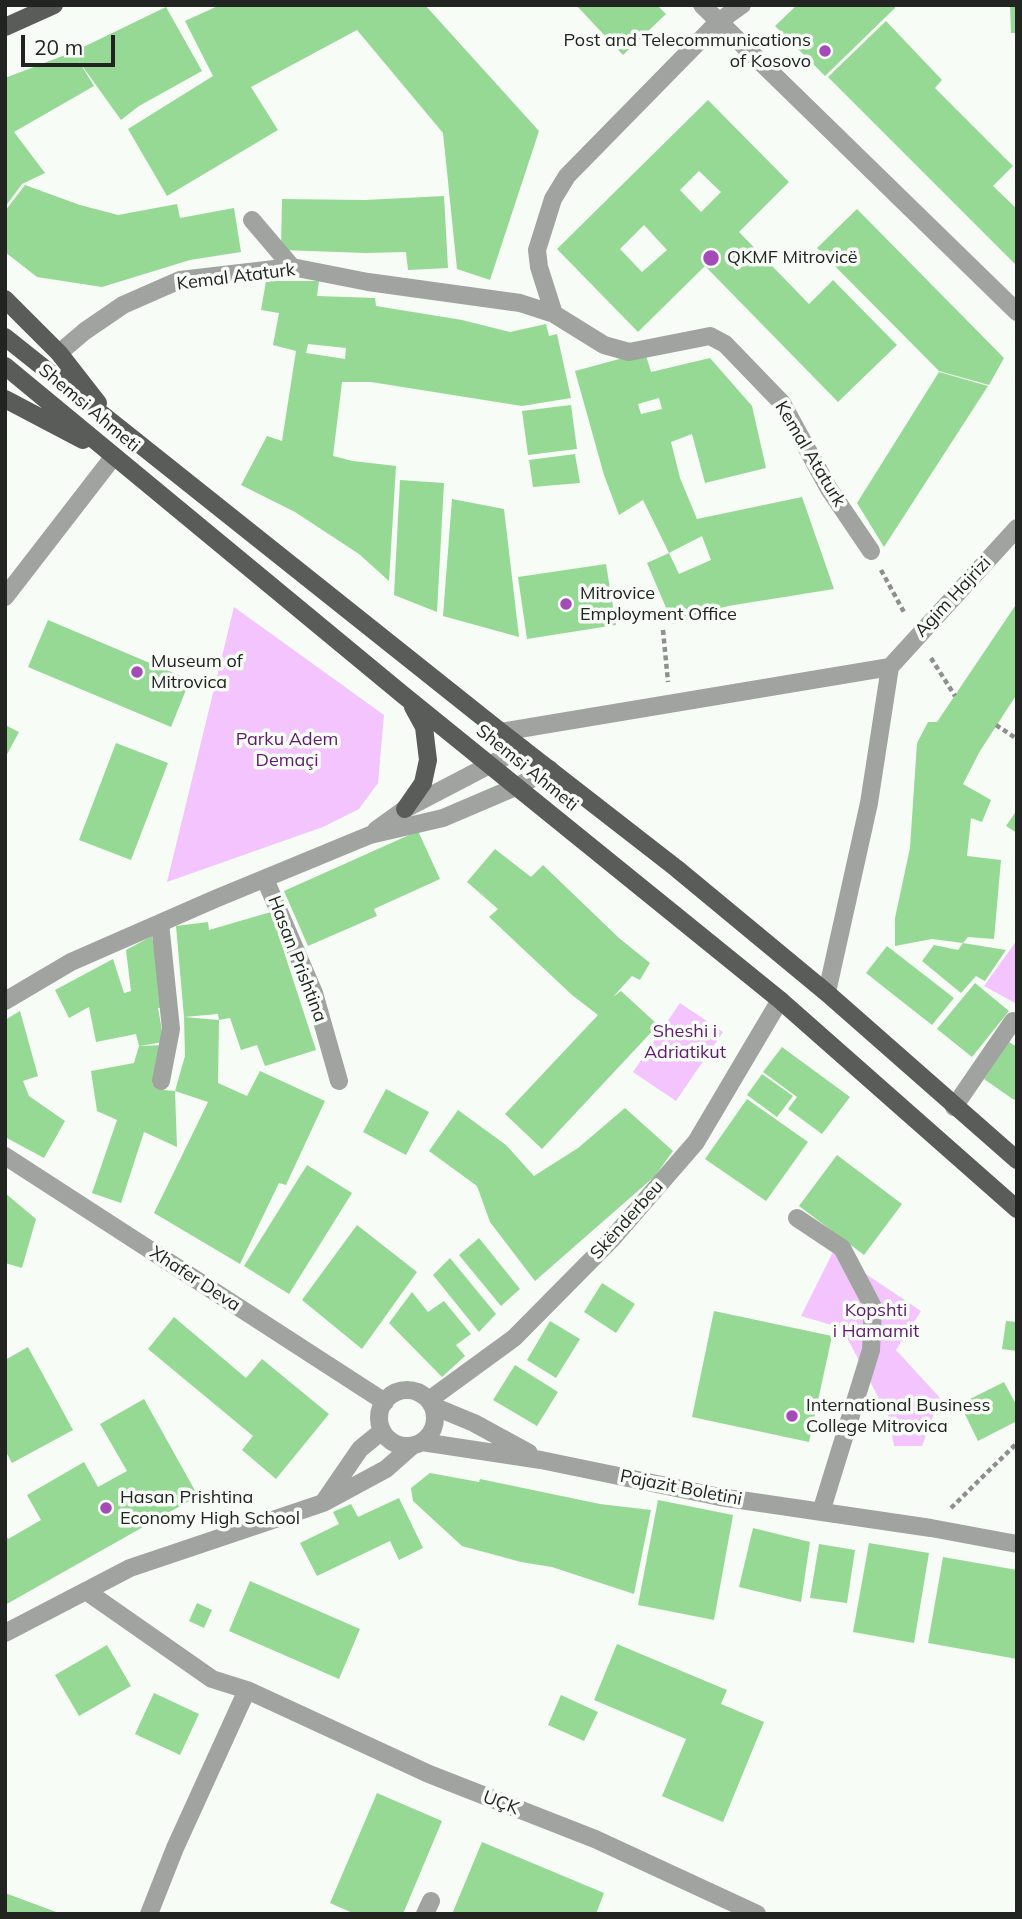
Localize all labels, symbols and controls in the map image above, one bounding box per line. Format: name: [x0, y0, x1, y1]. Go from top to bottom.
scale bar: [24, 21, 119, 65]
place label: Post and Telecommunications of Kosovo: [564, 30, 811, 72]
text: 20 m: [34, 34, 83, 60]
marker: Post and Telecommunications of Kosovo: [817, 43, 833, 59]
place label: QKMF Mitrovicë: [727, 247, 858, 269]
marker: QKMF Mitrovicë: [701, 248, 721, 268]
street label: Kemal Ataturk: [176, 259, 296, 295]
street label: Shemsi Ahmeti: [34, 359, 144, 457]
street label: Kemal Ataturk: [770, 397, 850, 511]
street label: Agim Hajrizi: [910, 552, 996, 642]
place label: Mitrovice Employment Office: [580, 583, 737, 626]
marker: Mitrovice Employment Office: [558, 596, 574, 612]
place label: Museum of Mitrovica: [151, 651, 243, 694]
marker: Museum of Mitrovica: [129, 664, 145, 680]
street label: Shemsi Ahmeti: [472, 720, 582, 816]
park label: Parku Adem Demaçi: [236, 729, 338, 772]
street label: Hasan Prishtina: [263, 893, 331, 1025]
park label: Sheshi i Adriatikut: [644, 1021, 726, 1064]
street label: Skënderbeu: [586, 1176, 668, 1264]
street label: Xhafer Deva: [146, 1242, 244, 1316]
park label: Kopshti i Hamamit: [833, 1300, 919, 1342]
place label: International Business College Mitrovica: [806, 1395, 990, 1438]
marker: International Business College Mitrovica: [784, 1408, 800, 1424]
street label: Pajazit Boletini: [618, 1466, 744, 1510]
place label: Hasan Prishtina Economy High School: [120, 1487, 300, 1530]
marker: Hasan Prishtina Economy High School: [98, 1500, 114, 1516]
street label: UÇK: [480, 1786, 522, 1820]

